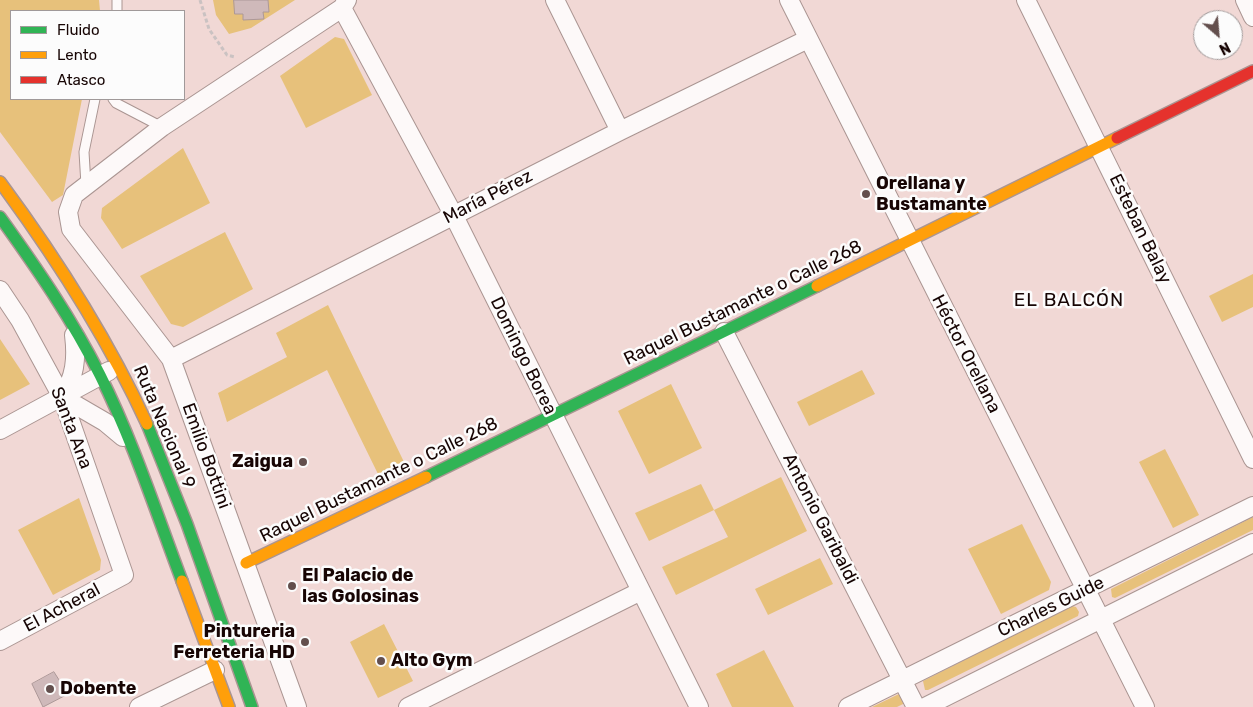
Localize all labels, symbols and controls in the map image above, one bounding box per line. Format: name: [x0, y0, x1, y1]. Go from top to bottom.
legend: [10, 10, 185, 100]
north arrow: [1193, 10, 1243, 60]
text: Fluido: [57, 21, 100, 39]
text: N: [1216, 38, 1233, 58]
text: Lento: [57, 46, 97, 64]
text: Atasco: [57, 71, 105, 89]
street label: María Pérez: [440, 165, 536, 229]
street label: Esteban Balay: [1104, 171, 1176, 287]
place label: Orellana y Bustamante: [876, 173, 987, 215]
marker: Orellana y Bustamante: [860, 188, 872, 200]
street label: Raquel Bustamante o Calle 268: [620, 236, 866, 370]
district label: EL BALCÓN: [1013, 290, 1125, 312]
street label: Héctor Orellana: [927, 291, 1005, 417]
street label: Domingo Borea: [485, 294, 561, 418]
street label: Ruta Nacional 9: [128, 362, 200, 492]
street label: Santa Ana: [45, 384, 97, 472]
street label: Emilio Bottini: [177, 400, 235, 512]
street label: Raquel Bustamante o Calle 268: [256, 413, 502, 547]
street label: Antonio Garibaldi: [778, 450, 862, 588]
place label: Zaigua: [232, 451, 293, 473]
marker: Zaigua: [297, 456, 309, 468]
place label: El Palacio de las Golosinas: [302, 565, 419, 608]
street label: Charles Guide: [994, 572, 1108, 642]
street label: El Acheral: [20, 579, 104, 637]
marker: El Palacio de las Golosinas: [286, 580, 298, 592]
place label: Pintureria Ferreteria HD: [173, 621, 295, 664]
marker: Pintureria Ferreteria HD: [299, 636, 311, 648]
place label: Alto Gym: [391, 650, 472, 672]
marker: Alto Gym: [375, 655, 387, 667]
place label: Dobente: [60, 678, 137, 700]
marker: Dobente: [44, 683, 56, 695]

